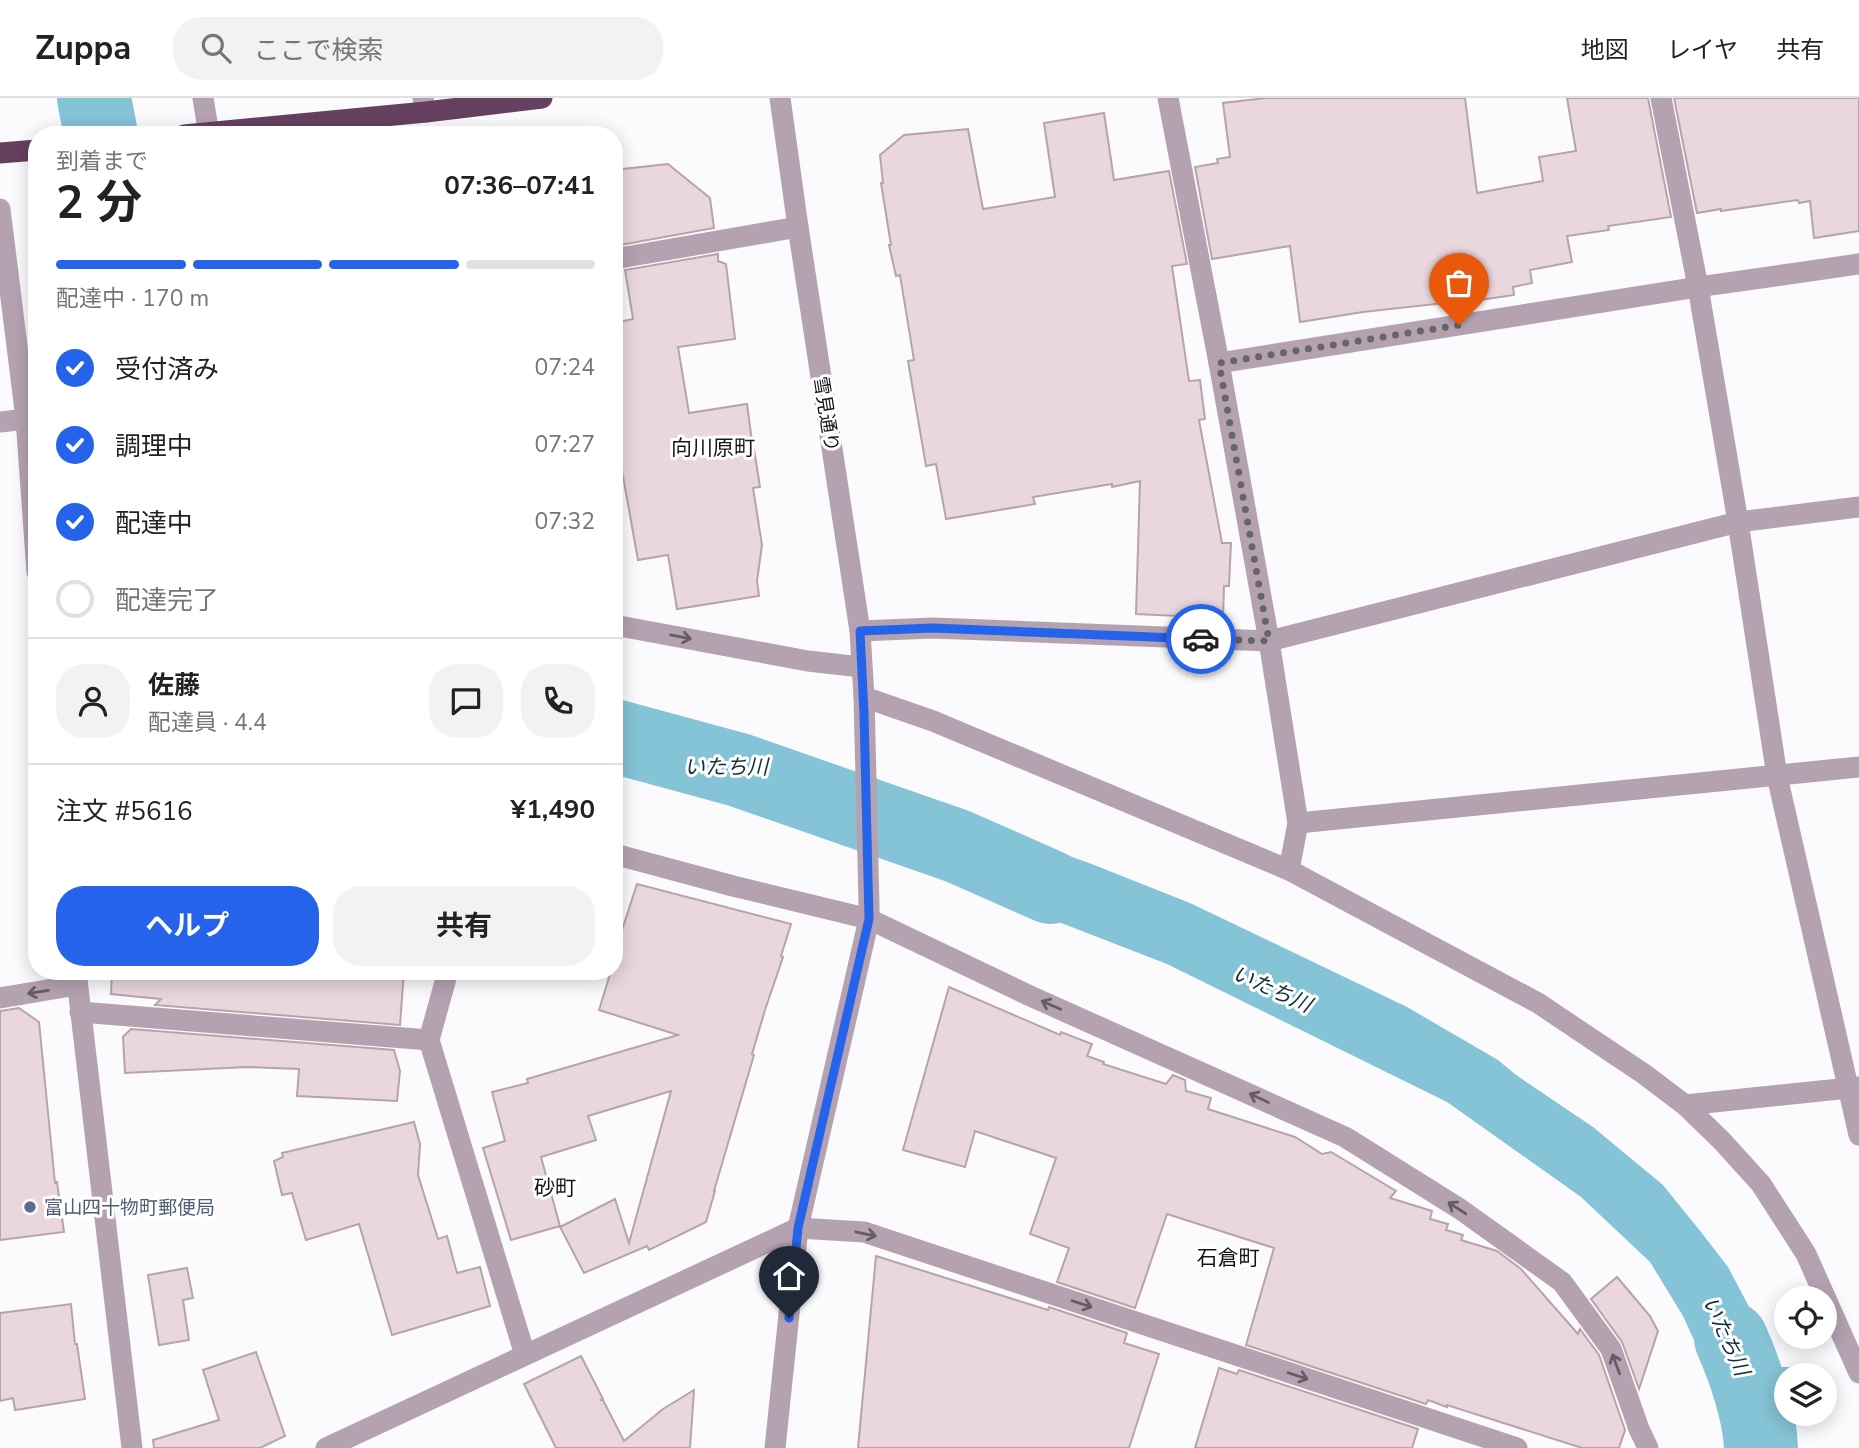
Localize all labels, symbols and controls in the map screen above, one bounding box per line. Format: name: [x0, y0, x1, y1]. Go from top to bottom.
search box: [173, 17, 663, 80]
text: Zuppa: [35, 26, 131, 71]
icon: search: [197, 29, 235, 67]
text: ここで検索: [253, 33, 383, 68]
text: 地図: [1581, 34, 1629, 66]
text: レイヤ: [1667, 34, 1738, 66]
text: 共有: [1776, 34, 1824, 66]
text: 到着まで: [56, 146, 148, 177]
text: 07:36–07:41: [444, 168, 595, 203]
text: 2 分: [56, 171, 142, 234]
pin: [1429, 253, 1489, 325]
icon: bag: [1440, 264, 1478, 302]
text: 配達中 · 170 m: [56, 283, 209, 314]
icon: check: [56, 349, 94, 387]
text: 受付済み: [115, 352, 219, 387]
text: 07:24: [535, 352, 595, 383]
street label: 雪見通り: [807, 375, 845, 454]
icon: check: [56, 426, 94, 464]
text: 調理中: [115, 429, 193, 464]
text: 07:27: [535, 429, 595, 460]
district label: 向川原町: [671, 434, 755, 462]
icon: check: [56, 503, 94, 541]
text: 配達中: [115, 506, 193, 541]
text: 07:32: [535, 506, 595, 537]
text: 配達完了: [115, 583, 219, 618]
courier: [1166, 604, 1236, 674]
icon: car: [1182, 620, 1220, 658]
one-way arrow: [669, 631, 692, 644]
button: person: [56, 664, 130, 738]
button: chat: [429, 664, 503, 738]
button: phone: [521, 664, 595, 738]
text: 佐藤: [148, 668, 200, 703]
text: 配達員 · 4.4: [148, 707, 267, 738]
water label: いたち川: [684, 753, 770, 781]
text: ¥1,490: [511, 792, 595, 827]
text: 注文 #5616: [56, 794, 193, 829]
button: ヘルプ: [56, 886, 319, 966]
button: 共有: [333, 886, 595, 966]
water label: いたち川: [1228, 959, 1318, 1020]
one-way arrow: [28, 986, 50, 999]
one-way arrow: [1041, 998, 1062, 1011]
one-way arrow: [1248, 1091, 1270, 1104]
district label: 砂町: [534, 1174, 576, 1202]
place label: 富山四十物町郵便局: [44, 1195, 215, 1221]
marker: 富山四十物町郵便局: [22, 1199, 38, 1215]
one-way arrow: [1448, 1201, 1467, 1215]
one-way arrow: [854, 1227, 877, 1241]
district label: 石倉町: [1197, 1244, 1260, 1272]
pin: [759, 1246, 819, 1318]
icon: home: [770, 1257, 808, 1295]
map controls: [1774, 1286, 1837, 1426]
button: locate: [1774, 1286, 1837, 1349]
water label: いたち川: [1696, 1292, 1757, 1382]
one-way arrow: [1071, 1299, 1093, 1311]
one-way arrow: [1609, 1354, 1621, 1376]
button: layers: [1774, 1363, 1837, 1426]
one-way arrow: [1287, 1370, 1309, 1383]

